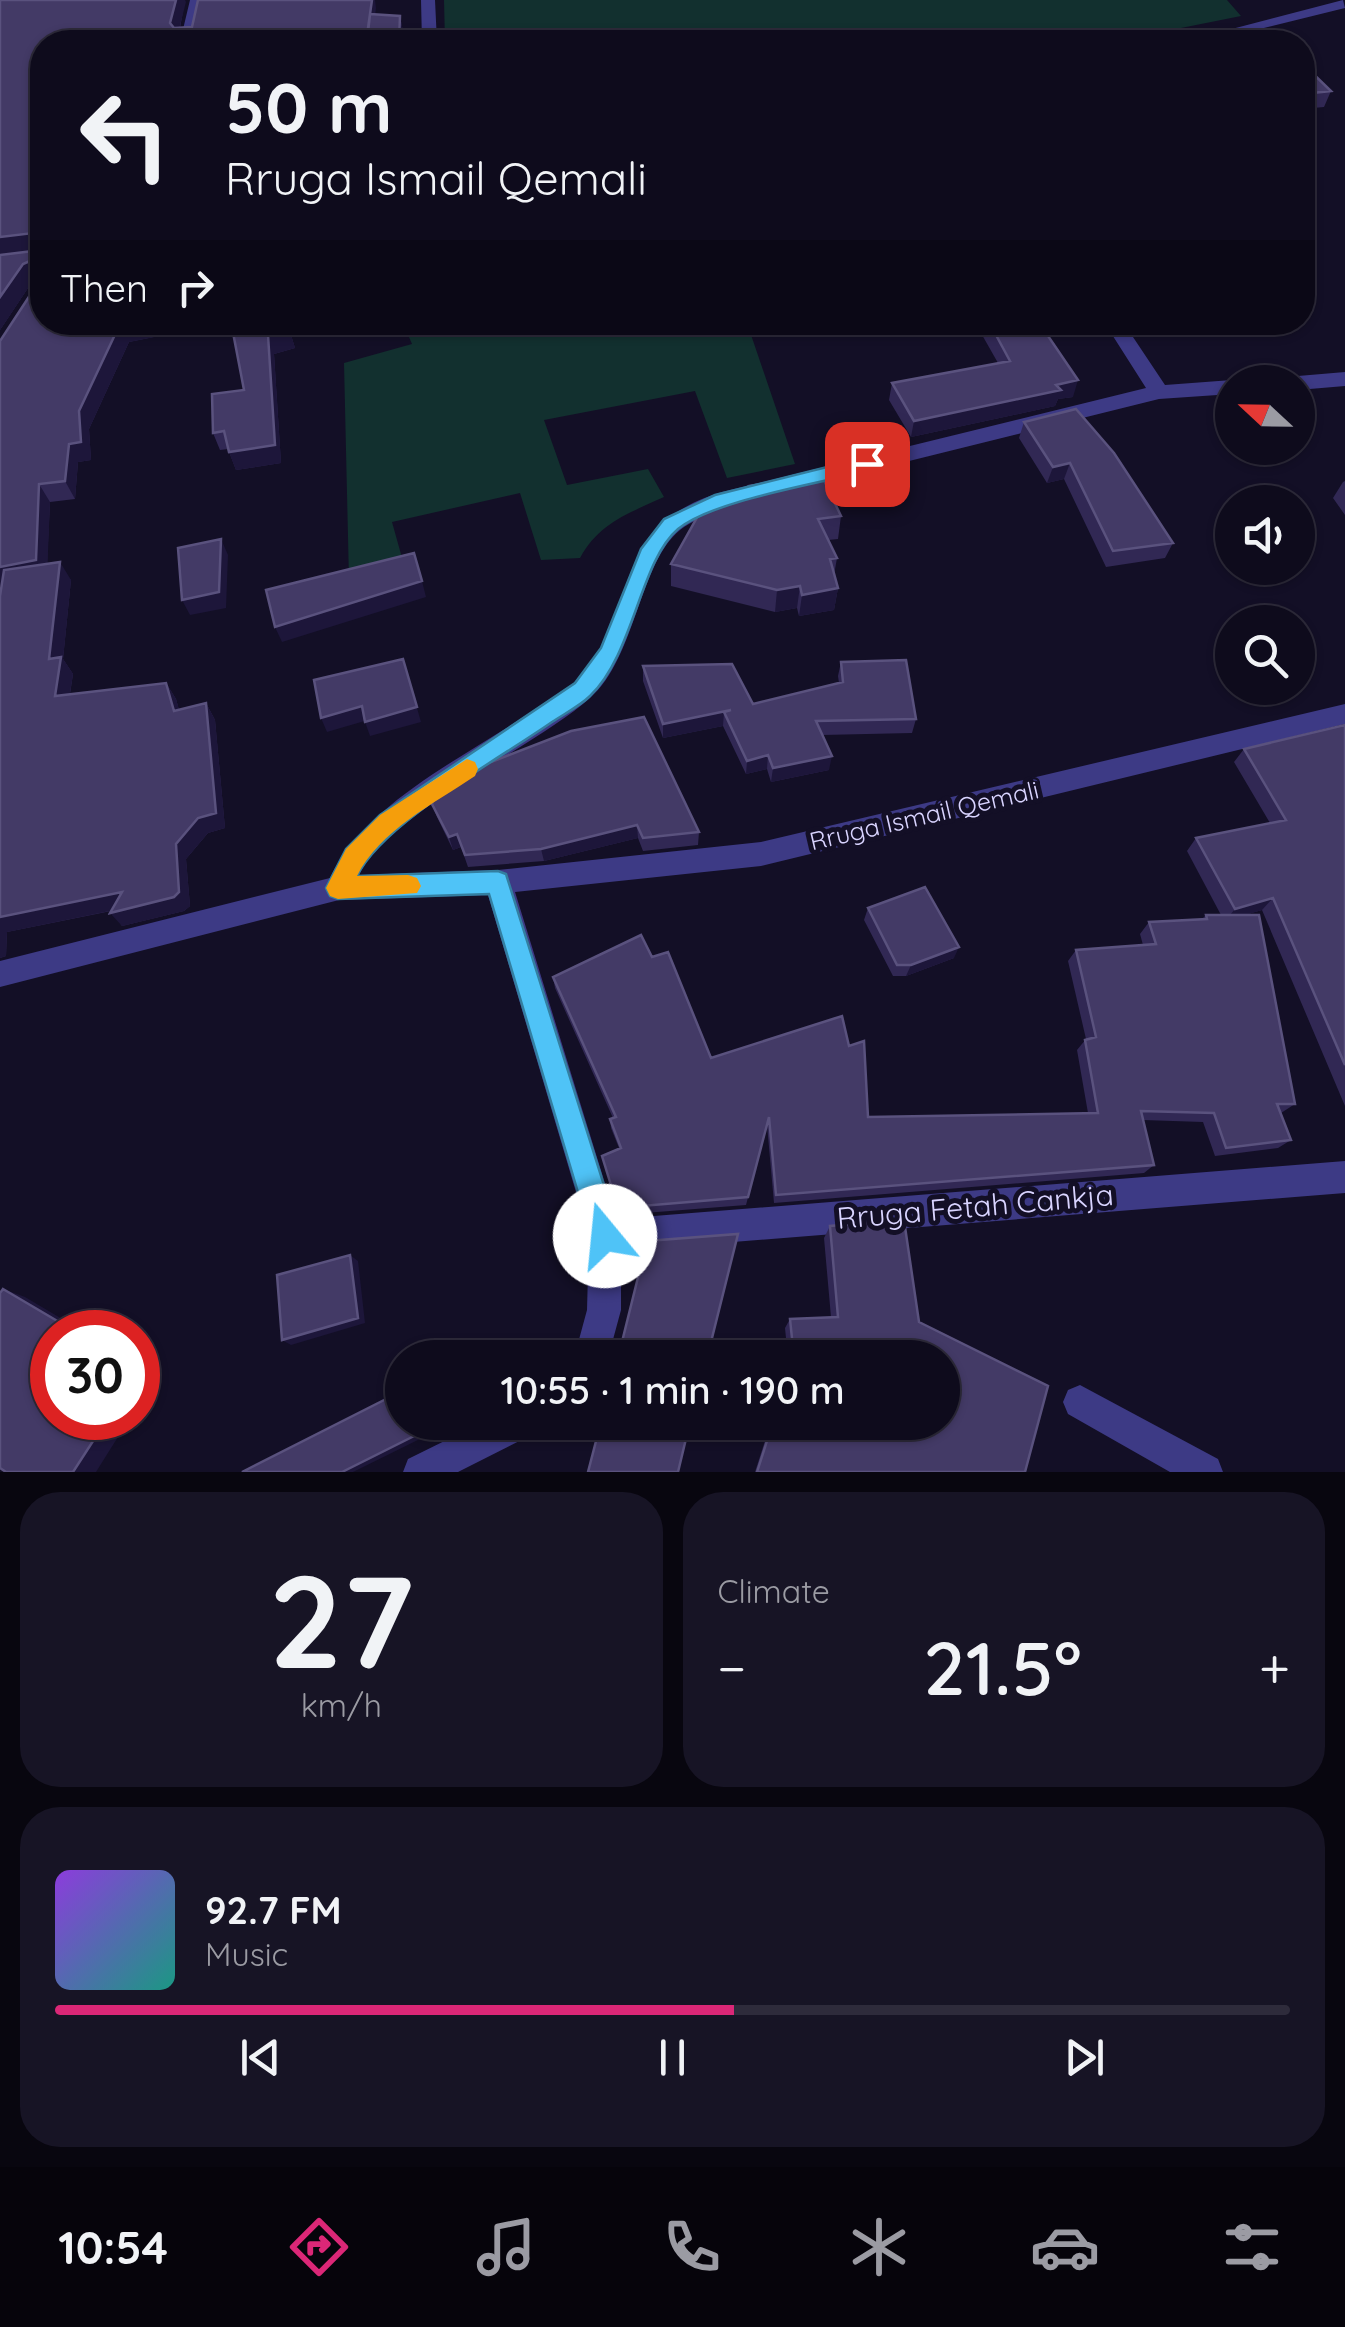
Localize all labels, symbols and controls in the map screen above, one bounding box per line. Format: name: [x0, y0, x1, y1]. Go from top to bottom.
text: 50 m: [225, 63, 392, 151]
icon: left: [60, 70, 190, 200]
text: Rruga Ismail Qemali: [225, 150, 647, 206]
icon: right: [168, 260, 223, 315]
text: Then: [60, 264, 148, 312]
north arrow: [1215, 365, 1315, 465]
map controls: [1215, 365, 1315, 705]
pin: [825, 422, 910, 507]
icon: arrive: [840, 437, 895, 492]
button: sound: [1215, 485, 1315, 585]
button: search: [1215, 605, 1315, 705]
street label: Rruga Ismail Qemali: [806, 774, 1042, 856]
street label: Rruga Fetah Cankja: [835, 1175, 1115, 1237]
position arrow: [553, 1184, 657, 1288]
speed limit sign: 30: [30, 1310, 160, 1440]
text: 10:55 · 1 min · 190 m: [500, 1366, 845, 1414]
text: 27: [269, 1538, 414, 1701]
text: Climate: [718, 1571, 830, 1611]
text: 21.5°: [923, 1620, 1082, 1714]
text: −: [718, 1633, 746, 1702]
text: +: [1259, 1633, 1290, 1702]
text: km/h: [301, 1685, 382, 1725]
text: 92.7 FM: [205, 1886, 342, 1934]
text: Music: [205, 1934, 288, 1974]
icon: previous: [233, 2030, 288, 2085]
icon: pause: [645, 2030, 700, 2085]
icon: next: [1057, 2030, 1112, 2085]
icon: directions: [284, 2212, 354, 2282]
icon: music: [471, 2212, 541, 2282]
icon: phone: [657, 2212, 727, 2282]
icon: climate: [844, 2212, 914, 2282]
icon: car: [1030, 2212, 1100, 2282]
icon: filters: [1217, 2212, 1287, 2282]
text: 10:54: [58, 2219, 168, 2275]

